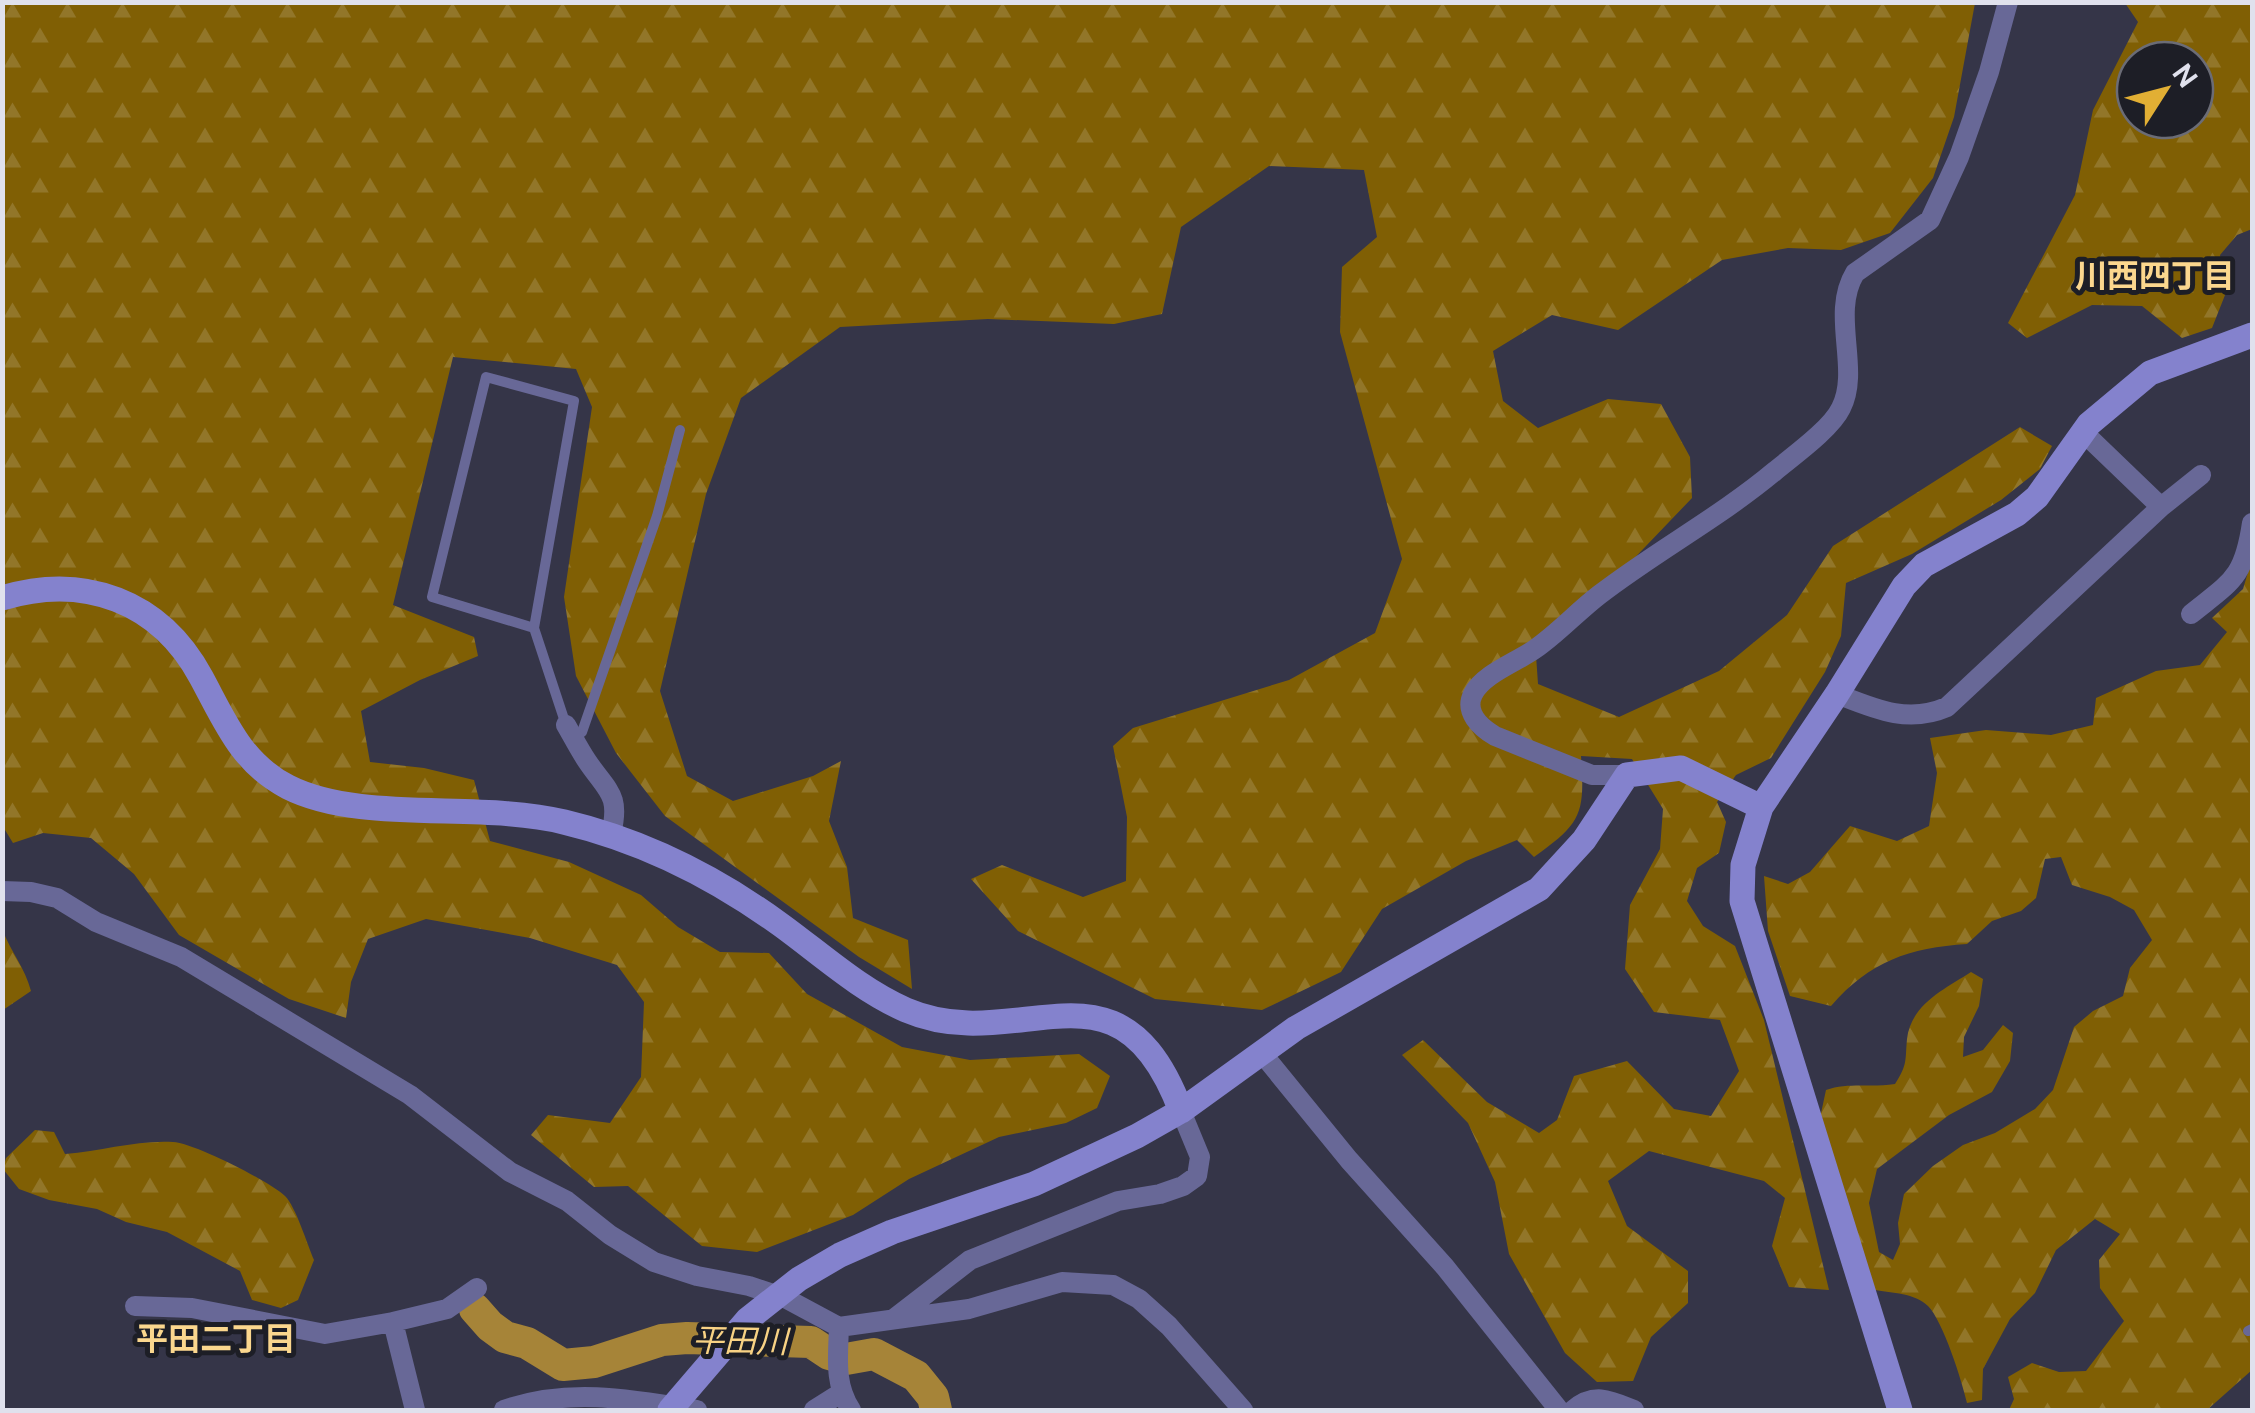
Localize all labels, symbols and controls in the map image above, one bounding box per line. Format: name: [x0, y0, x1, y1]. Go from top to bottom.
north arrow: [2115, 40, 2215, 140]
text: N: [2164, 56, 2206, 95]
district label: 川西四丁目: [2075, 255, 2235, 297]
district label: 平田二丁目: [136, 1318, 296, 1360]
water label: 平田川: [692, 1319, 791, 1363]

